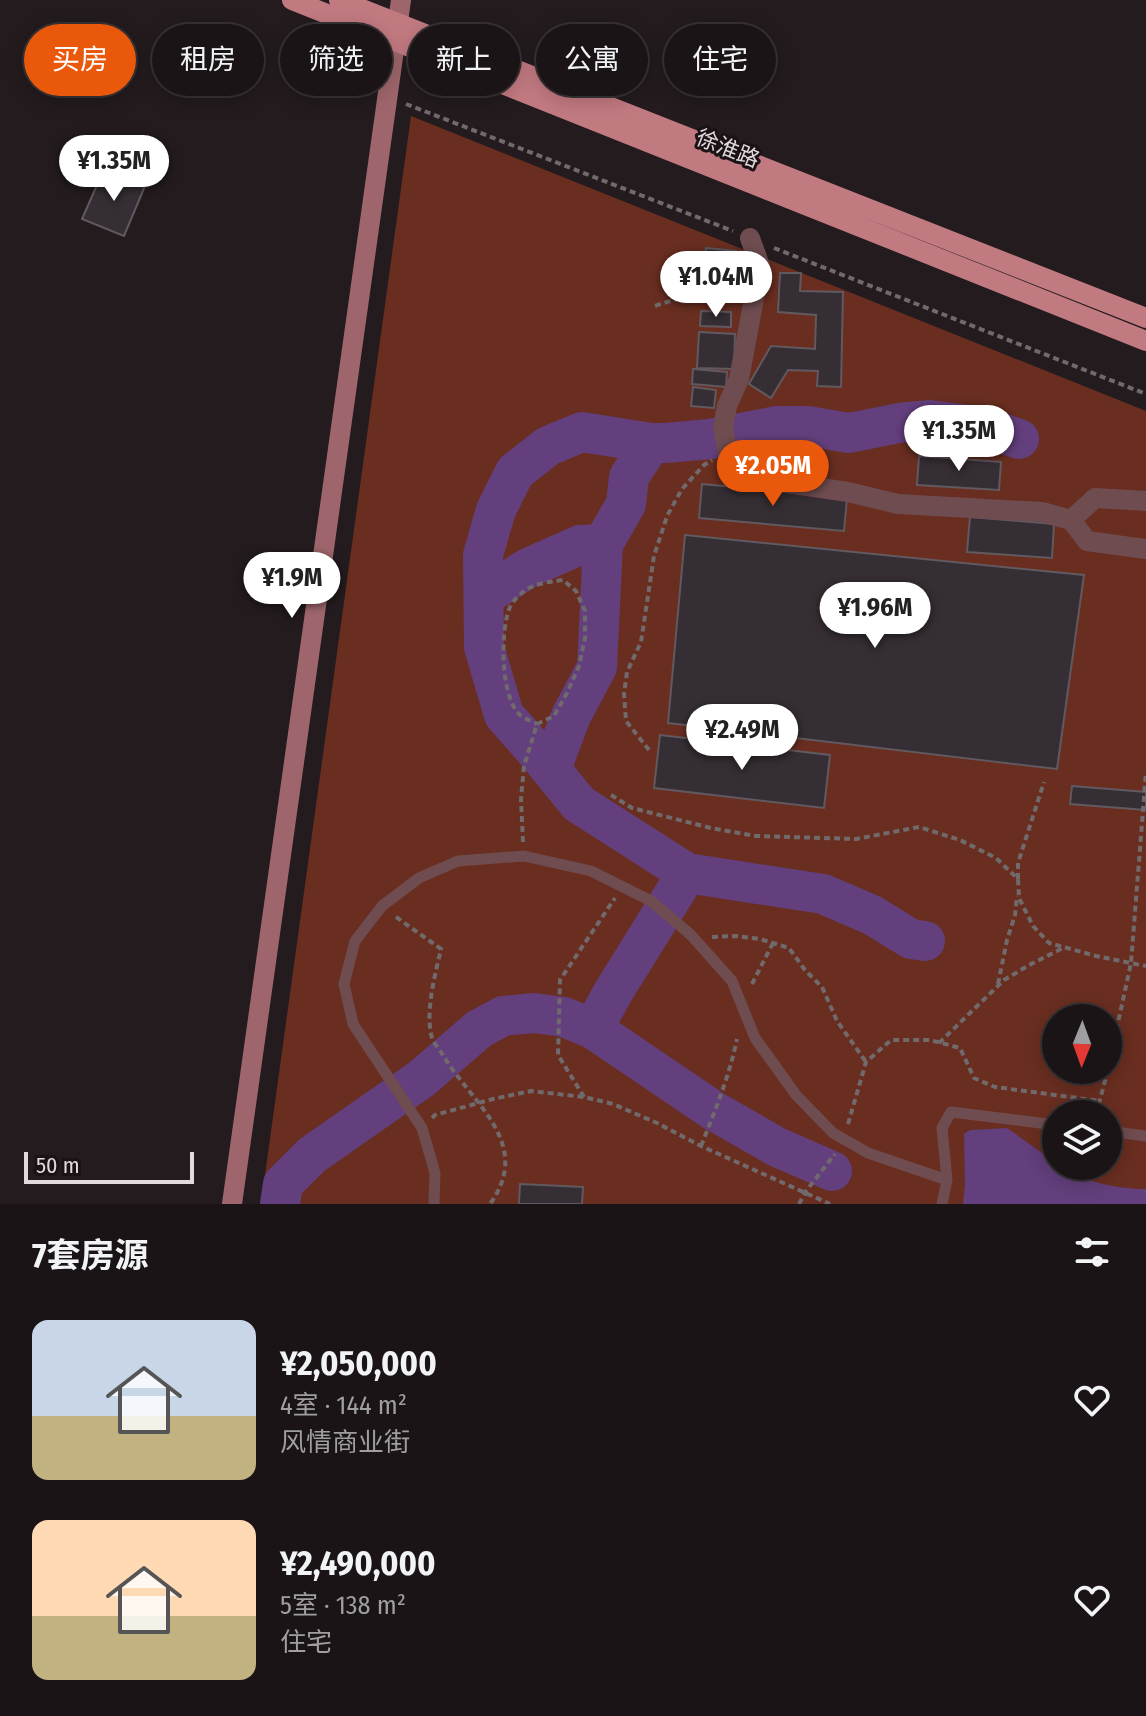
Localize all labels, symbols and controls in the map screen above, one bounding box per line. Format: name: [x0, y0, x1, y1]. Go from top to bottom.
chip: 买房: [24, 24, 136, 96]
chip: 租房: [152, 24, 264, 96]
chip: 筛选: [280, 24, 392, 96]
chip: 新上: [408, 24, 520, 96]
chip: 公寓: [536, 24, 648, 96]
chip: 住宅: [664, 24, 776, 96]
street label: 徐淮路: [692, 124, 763, 173]
pin: ¥1.35M: [49, 135, 179, 203]
text: ¥1.35M: [77, 145, 151, 176]
pin: ¥1.04M: [651, 251, 781, 319]
text: ¥1.04M: [678, 261, 754, 292]
pin: ¥1.35M: [894, 405, 1024, 473]
text: ¥1.35M: [922, 415, 996, 446]
pin: ¥2.05M: [708, 440, 838, 508]
text: ¥2.05M: [735, 450, 811, 481]
pin: ¥1.9M: [236, 552, 348, 620]
text: ¥1.9M: [261, 562, 323, 593]
pin: ¥1.96M: [810, 582, 940, 650]
text: ¥1.96M: [838, 592, 912, 623]
pin: ¥2.49M: [677, 704, 807, 772]
text: ¥2.49M: [704, 714, 780, 745]
north arrow: [1042, 1004, 1122, 1084]
map controls: [1042, 1004, 1122, 1180]
button: layers: [1042, 1100, 1122, 1180]
scale bar: [24, 1148, 194, 1184]
text: 50 m: [36, 1152, 80, 1179]
icon: filters: [1070, 1230, 1114, 1274]
text: 7套房源: [32, 1235, 148, 1276]
text: ¥2,050,000: [280, 1343, 437, 1384]
icon: home: [96, 1352, 192, 1448]
icon: heart: [1070, 1378, 1114, 1422]
text: 4室 · 144 m²: [280, 1390, 407, 1421]
text: 风情商业街: [280, 1427, 410, 1458]
text: ¥2,490,000: [280, 1543, 436, 1584]
icon: home: [96, 1552, 192, 1648]
icon: heart: [1070, 1578, 1114, 1622]
text: 5室 · 138 m²: [280, 1590, 406, 1621]
text: 住宅: [280, 1627, 332, 1658]

